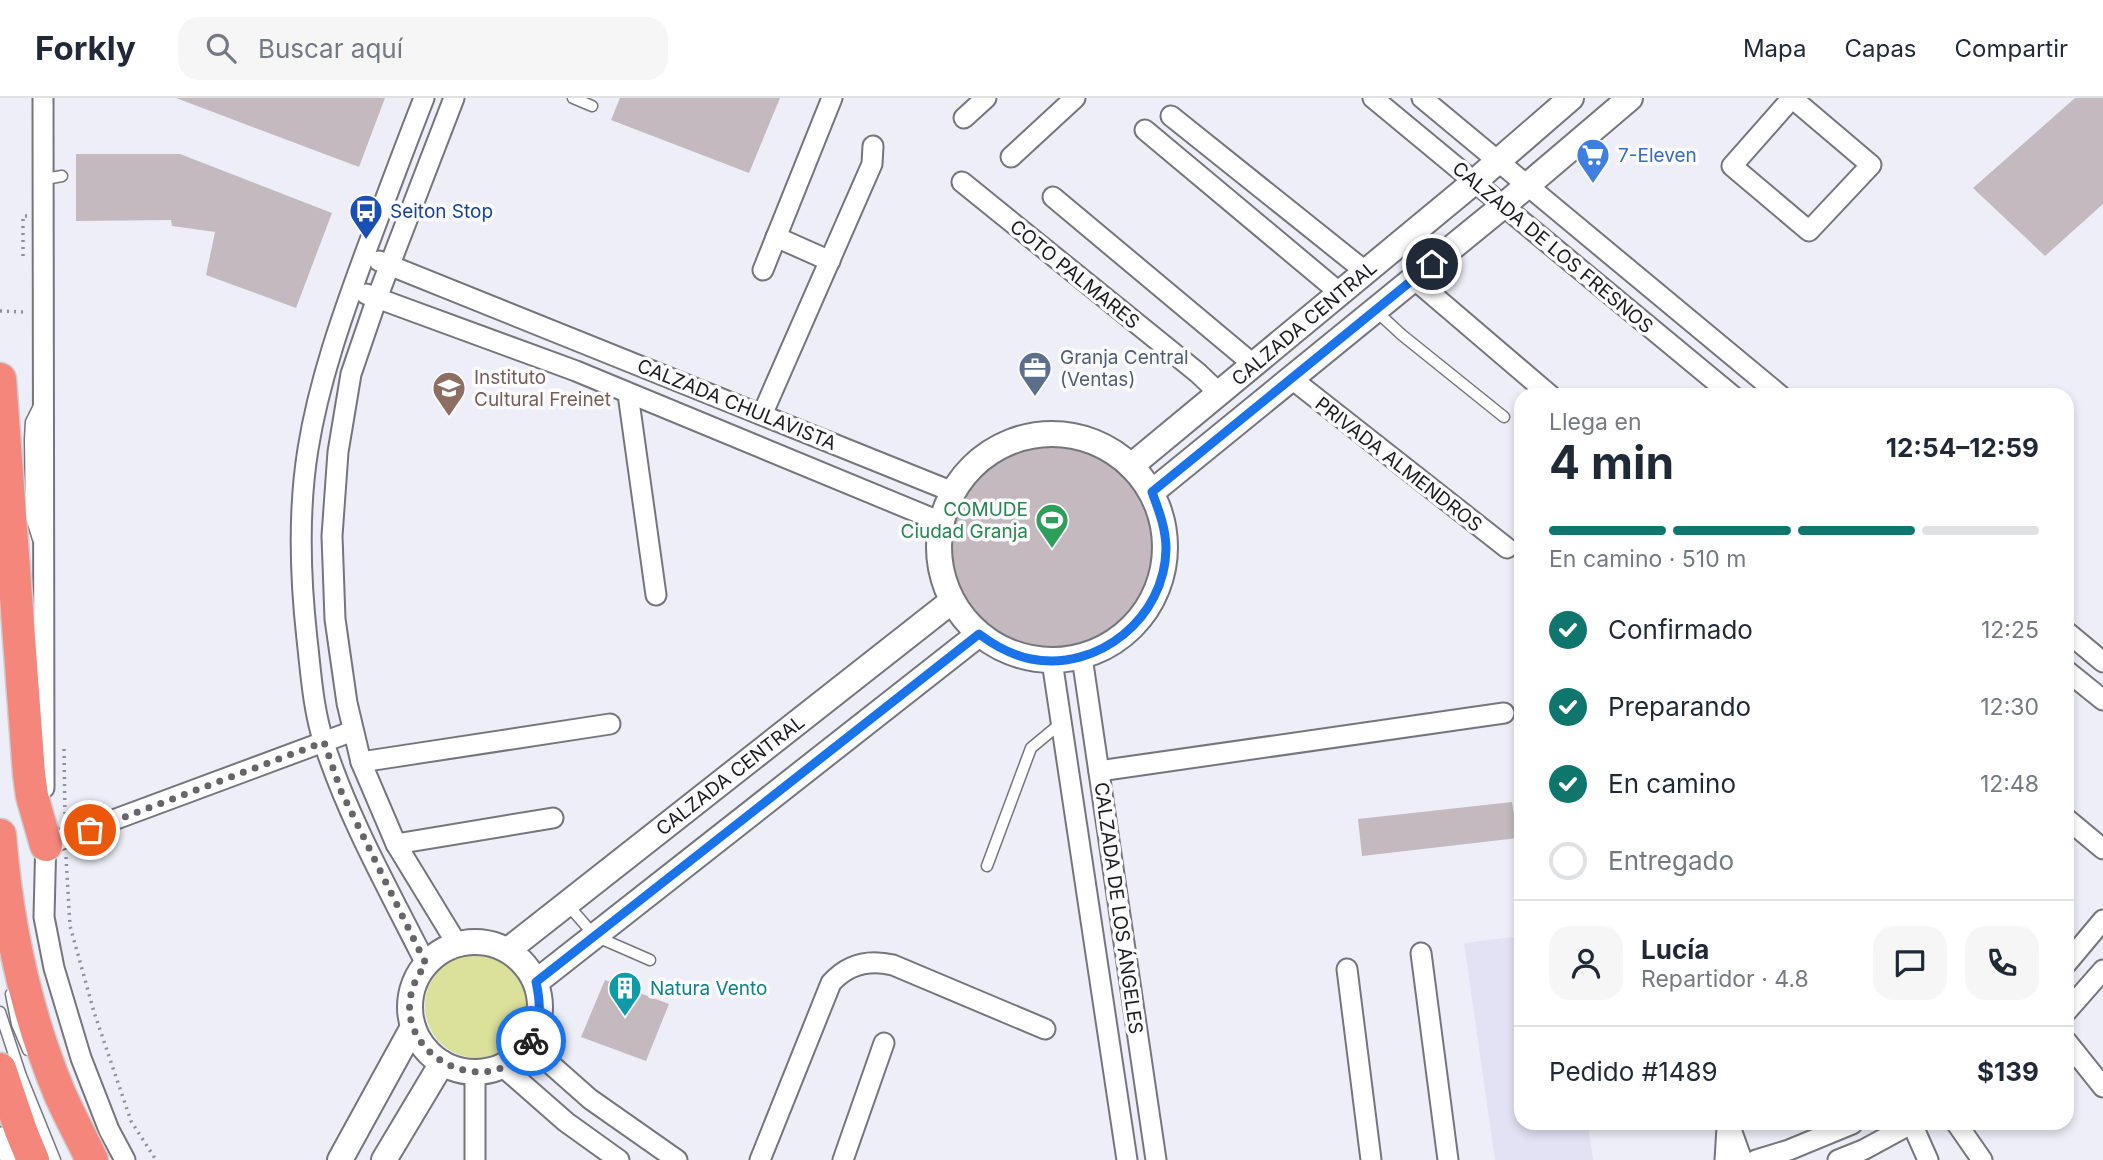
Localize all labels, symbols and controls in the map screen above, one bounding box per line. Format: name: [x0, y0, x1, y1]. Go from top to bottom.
search box: [178, 17, 668, 80]
text: Forkly: [35, 28, 136, 68]
icon: search: [202, 29, 240, 67]
text: Buscar aquí: [258, 33, 403, 64]
text: Mapa: [1743, 34, 1806, 63]
text: Capas: [1844, 34, 1917, 63]
text: Compartir: [1955, 34, 2068, 63]
supermarket icon: 7-Eleven: [1574, 136, 1612, 185]
place label: 7-Eleven: [1618, 144, 1697, 167]
street label: CALZADA DE LOS FRESNOS: [1448, 157, 1658, 338]
bus stop icon: Seiton Stop: [347, 192, 385, 241]
place label: Seiton Stop: [390, 200, 493, 223]
street label: COTO PALMARES: [1005, 215, 1144, 334]
pin: [1402, 234, 1462, 294]
icon: home: [1413, 245, 1451, 283]
street label: CALZADA CENTRAL: [1227, 256, 1381, 391]
place label: Granja Central (Ventas): [1060, 346, 1189, 391]
office icon: Granja Central (Ventas): [1016, 349, 1054, 398]
street label: CALZADA CHULAVISTA: [634, 354, 840, 455]
place label: Instituto Cultural Freinet: [474, 366, 611, 411]
school or university icon: Instituto Cultural Freinet: [430, 369, 468, 418]
street label: PRIVADA ALMENDROS: [1311, 392, 1487, 537]
text: Llega en: [1549, 408, 1641, 436]
text: 12:54–12:59: [1886, 432, 2039, 463]
text: 4 min: [1549, 434, 1674, 490]
place label: COMUDE Ciudad Granja: [901, 498, 1028, 543]
sports icon: COMUDE Ciudad Granja: [1033, 501, 1071, 550]
text: En camino · 510 m: [1549, 545, 1746, 573]
icon: check: [1549, 611, 1587, 649]
text: Confirmado: [1608, 614, 1753, 645]
text: 12:25: [1981, 616, 2039, 644]
icon: check: [1549, 688, 1587, 726]
text: Preparando: [1608, 691, 1751, 722]
text: 12:30: [1980, 693, 2039, 721]
street label: CALZADA CENTRAL: [652, 710, 809, 840]
icon: check: [1549, 765, 1587, 803]
text: En camino: [1608, 768, 1736, 799]
text: 12:48: [1980, 770, 2039, 798]
street label: CALZADA DE LOS ÁNGELES: [1089, 781, 1149, 1035]
pin: [60, 800, 120, 860]
icon: bag: [71, 811, 109, 849]
text: Entregado: [1608, 845, 1734, 876]
button: person: [1549, 926, 1623, 1000]
button: chat: [1873, 926, 1947, 1000]
button: phone: [1965, 926, 2039, 1000]
text: Lucía: [1641, 934, 1709, 965]
text: Repartidor · 4.8: [1641, 965, 1809, 993]
building icon: Natura Vento: [606, 969, 644, 1018]
place label: Natura Vento: [650, 977, 767, 1000]
courier: [496, 1006, 566, 1076]
icon: bike: [512, 1022, 550, 1060]
text: Pedido #1489: [1549, 1056, 1718, 1087]
text: $139: [1977, 1056, 2039, 1087]

